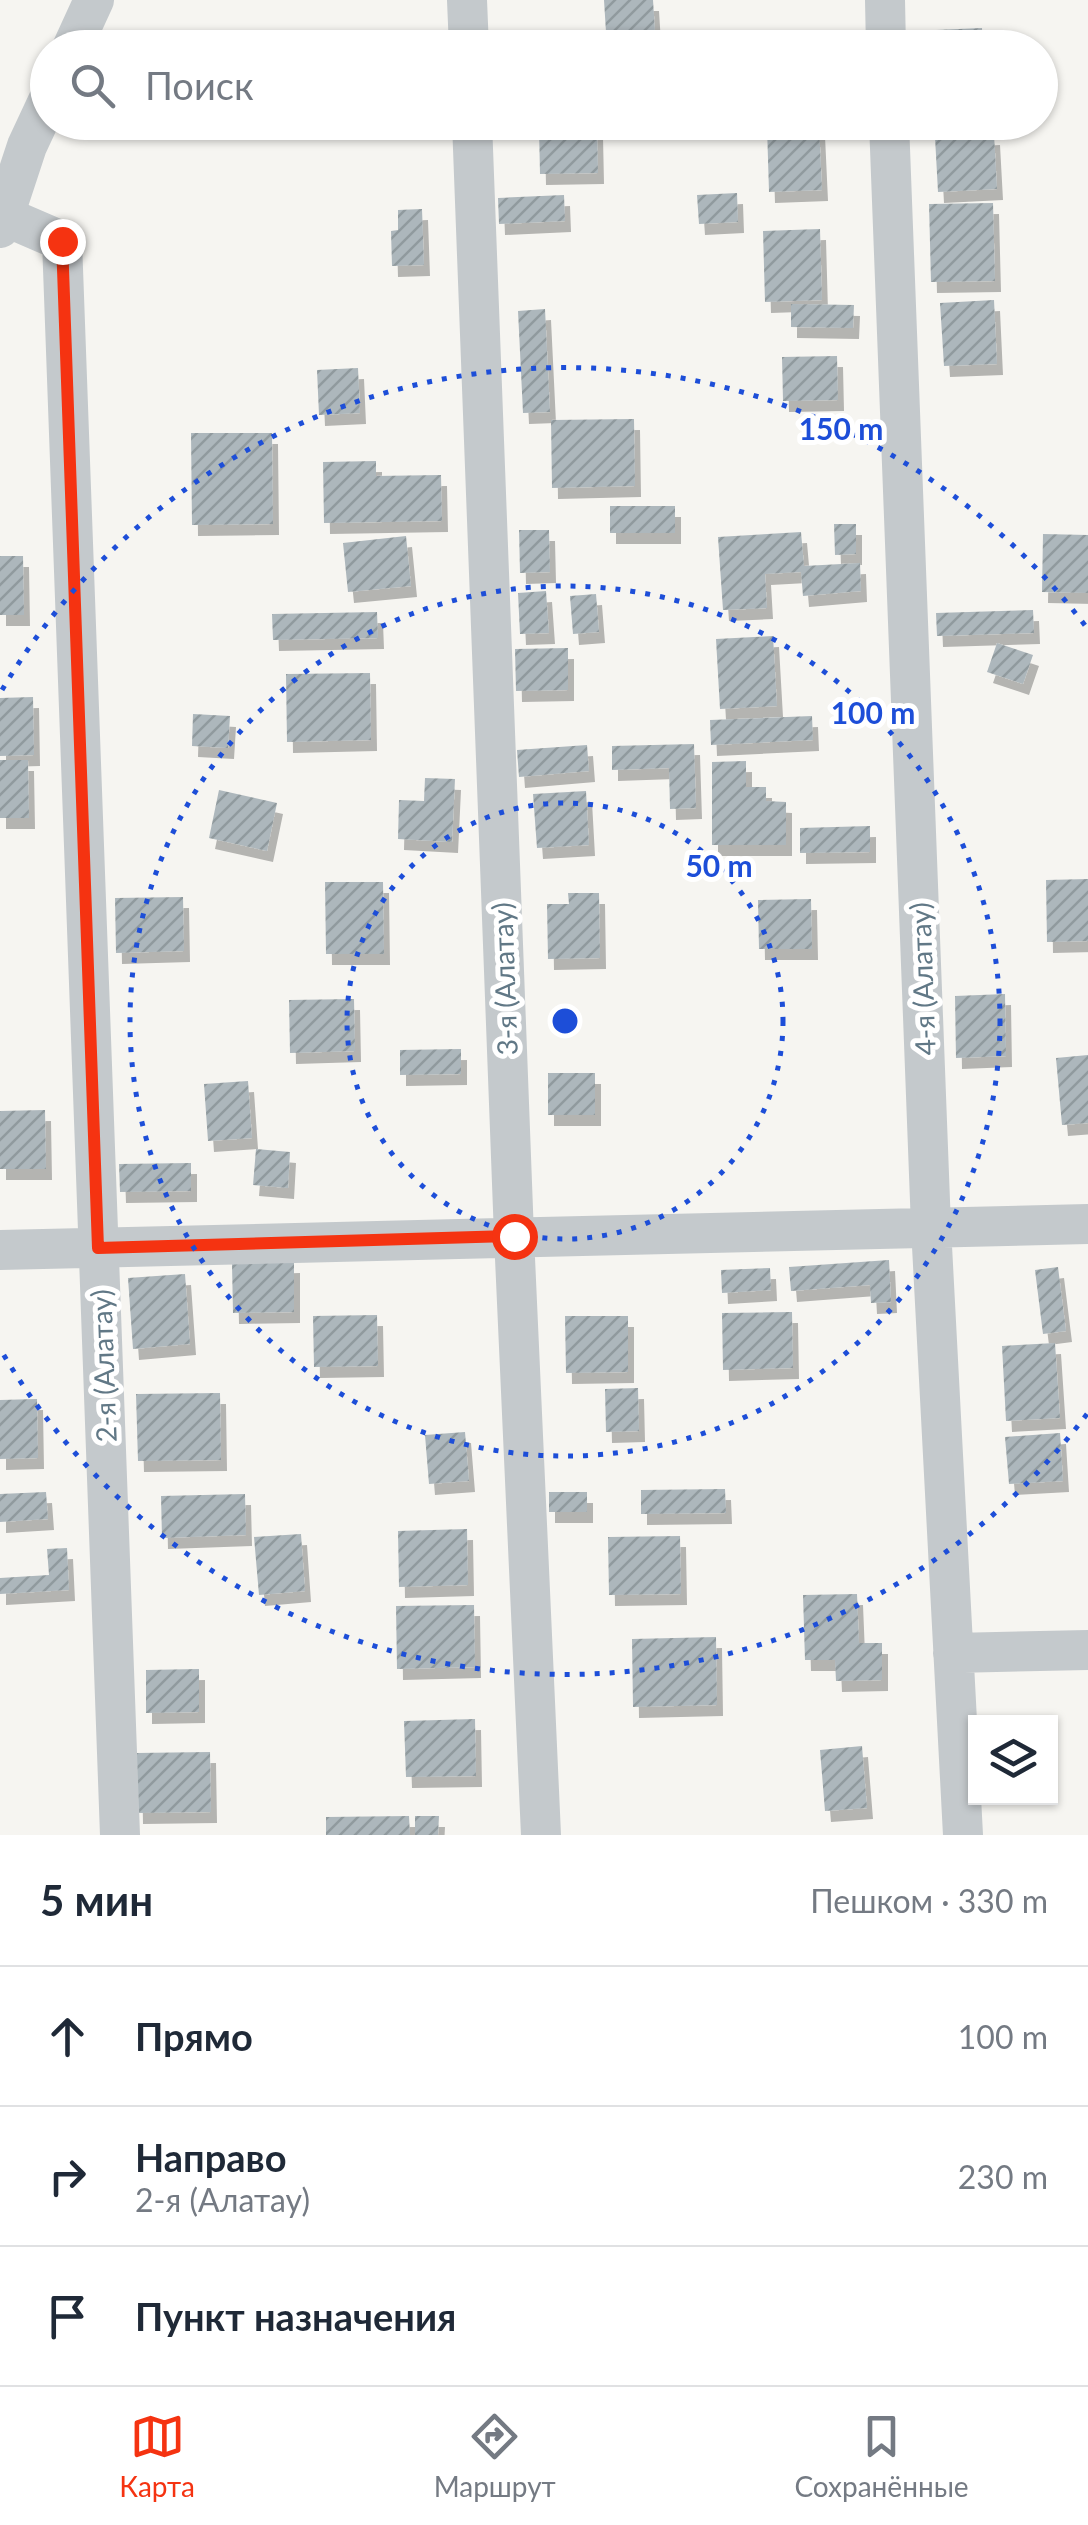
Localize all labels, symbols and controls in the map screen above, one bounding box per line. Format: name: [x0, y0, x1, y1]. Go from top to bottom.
search box: [30, 30, 1058, 140]
icon: search: [65, 58, 120, 113]
text: Поиск: [145, 62, 254, 108]
route end: [40, 219, 86, 265]
text: 150 m: [799, 410, 883, 446]
text: 100 m: [831, 694, 915, 730]
text: 50 m: [685, 847, 753, 883]
street label: 3-я (Алатау): [484, 902, 524, 1056]
street label: 4-я (Алатау): [902, 902, 942, 1056]
centre of rings: [547, 1003, 583, 1039]
route start: [492, 1214, 538, 1260]
street label: 2-я (Алатау): [83, 1289, 123, 1443]
map controls: [968, 1715, 1058, 1805]
button: layers: [968, 1715, 1058, 1805]
text: 5 мин: [40, 1875, 153, 1925]
text: Пешком · 330 m: [810, 1881, 1048, 1920]
icon: ahead: [40, 2009, 95, 2064]
text: Прямо: [135, 2013, 253, 2059]
text: 100 m: [958, 2017, 1048, 2056]
text: Направо: [135, 2134, 287, 2180]
icon: right: [40, 2149, 95, 2204]
text: 230 m: [958, 2157, 1048, 2196]
text: 2-я (Алатау): [135, 2180, 310, 2219]
icon: arrive: [40, 2289, 95, 2344]
text: Пункт назначения: [135, 2293, 456, 2339]
tab: Карта: [119, 2409, 195, 2503]
tab: Маршрут: [434, 2409, 556, 2503]
tab: Сохранённые: [794, 2409, 969, 2503]

